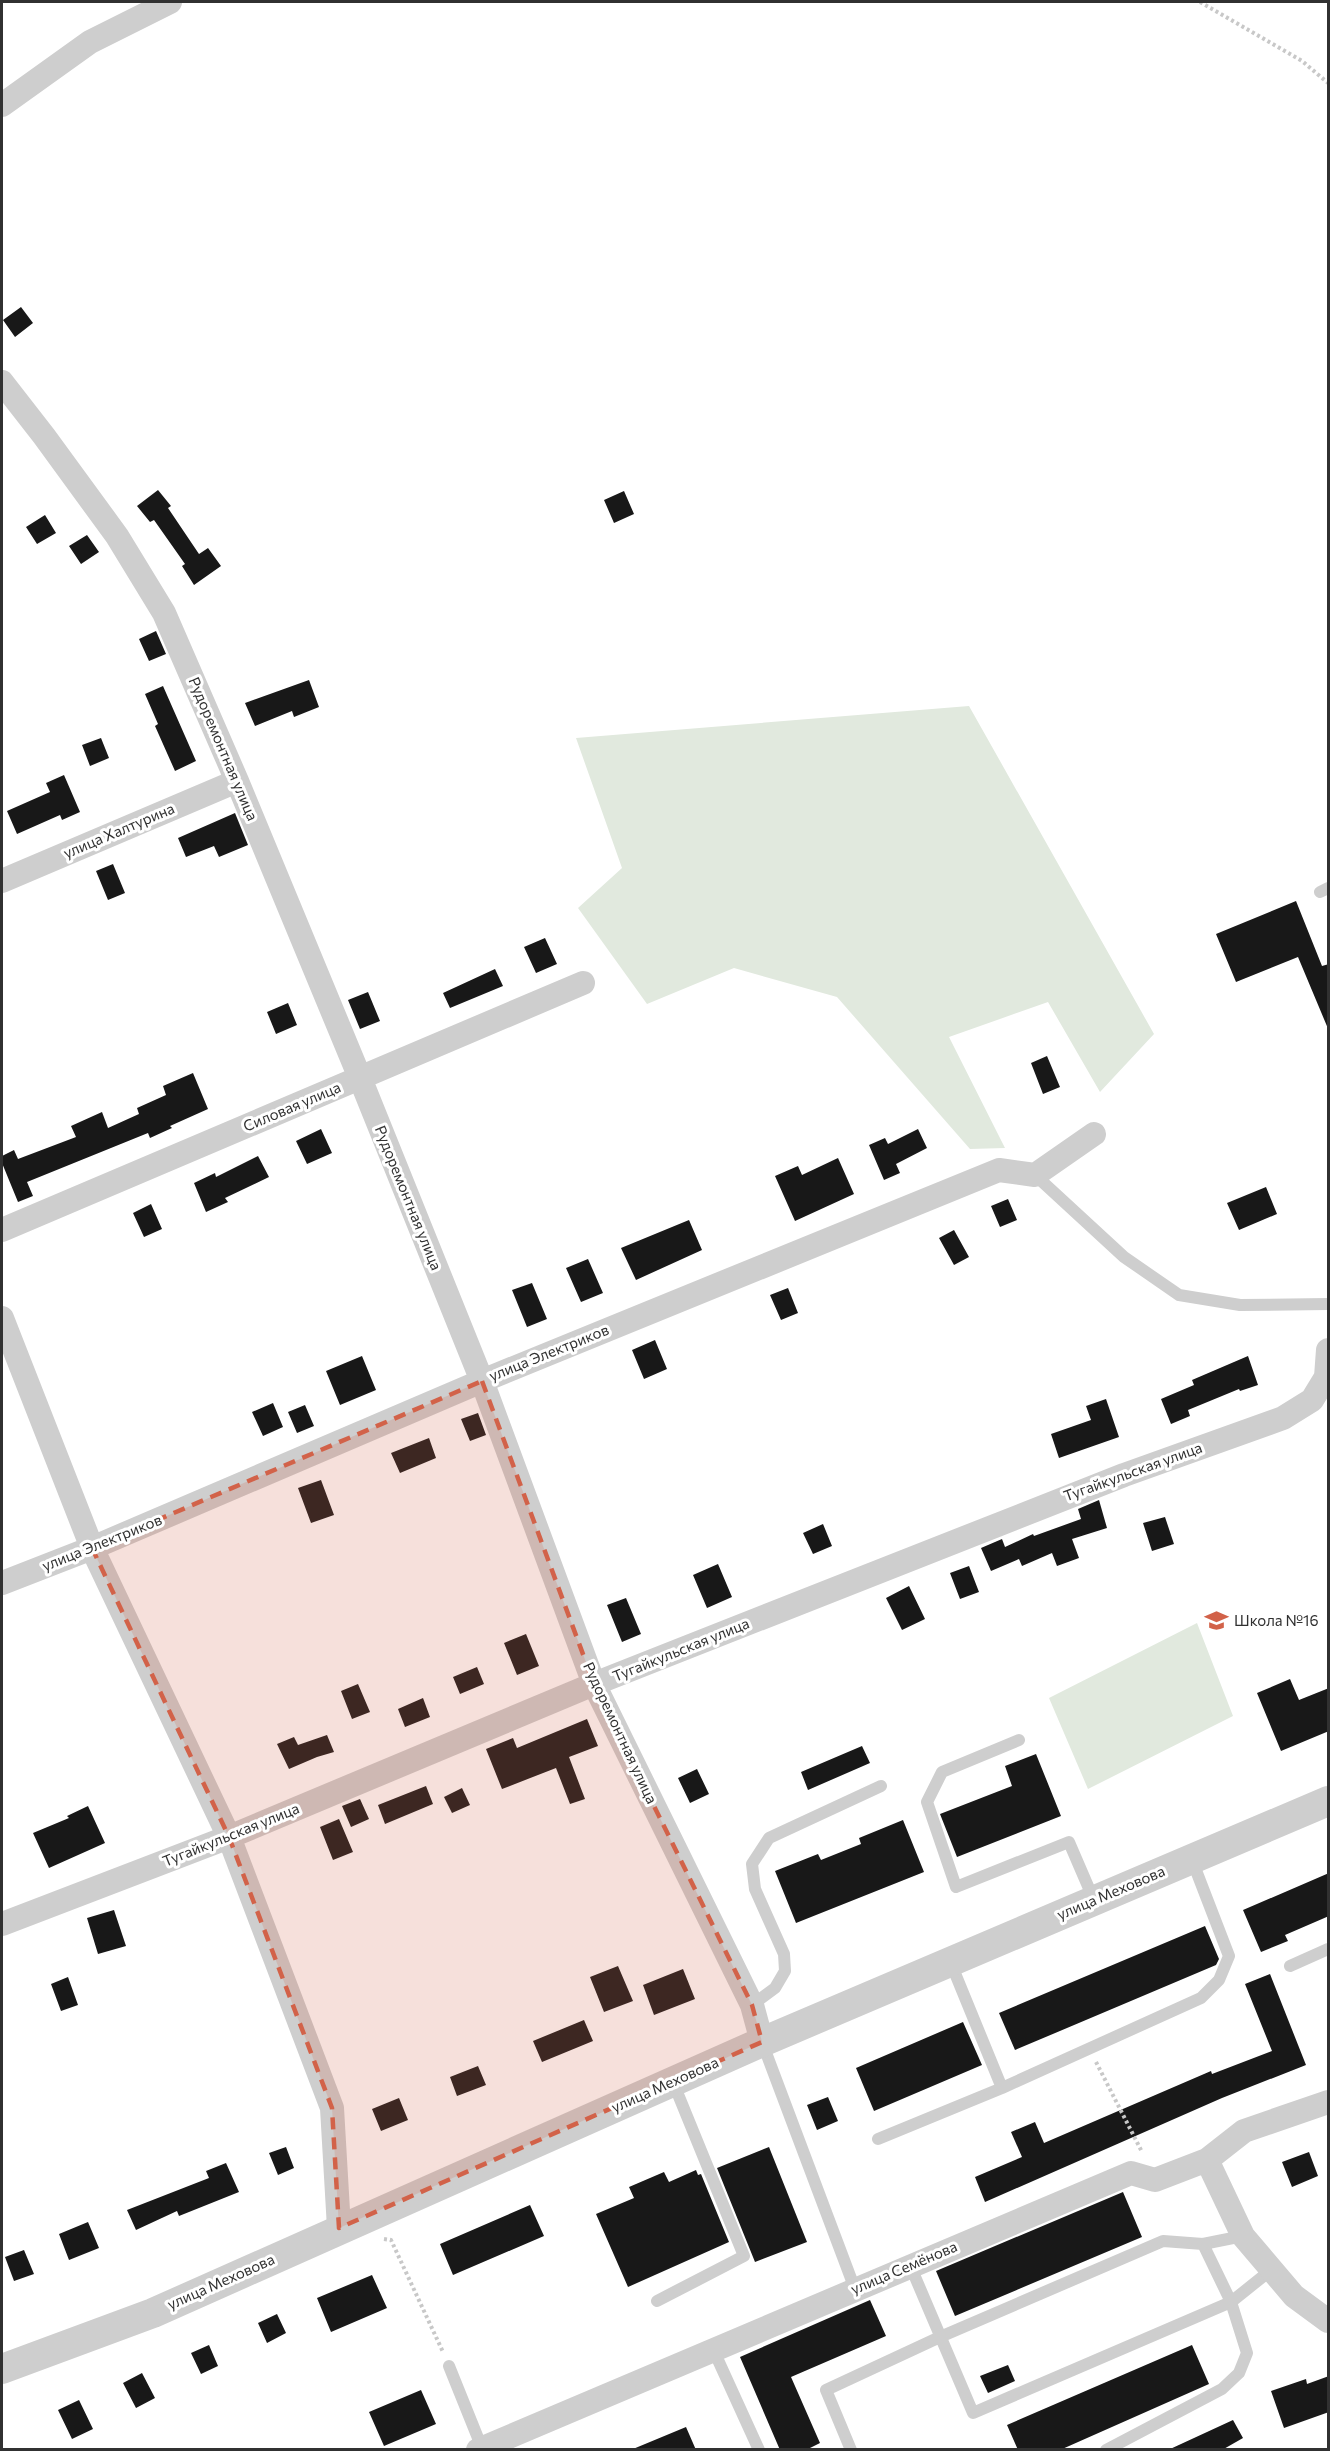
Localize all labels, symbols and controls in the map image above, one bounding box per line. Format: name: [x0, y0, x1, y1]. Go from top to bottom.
street label: Рудоремонтная улица: [185, 674, 262, 823]
street label: улица Халтурина: [60, 799, 177, 862]
street label: Силовая улица: [240, 1077, 343, 1135]
street label: Рудоремонтная улица: [372, 1123, 446, 1273]
street label: улица Электриков: [486, 1320, 611, 1384]
street label: Тугайкульская улица: [1061, 1438, 1204, 1504]
street label: улица Электриков: [39, 1510, 164, 1574]
school or university icon: Школа №16: [1203, 1608, 1229, 1634]
place label: Школа №16: [1234, 1611, 1319, 1629]
street label: Тугайкульская улица: [610, 1613, 752, 1685]
street label: Рудоремонтная улица: [580, 1659, 662, 1806]
street label: Тугайкульская улица: [160, 1798, 302, 1870]
street label: улица Меховова: [1054, 1861, 1167, 1923]
street label: улица Меховова: [608, 2052, 721, 2116]
street label: улица Семёнова: [848, 2237, 960, 2298]
street label: улица Меховова: [164, 2249, 277, 2313]

